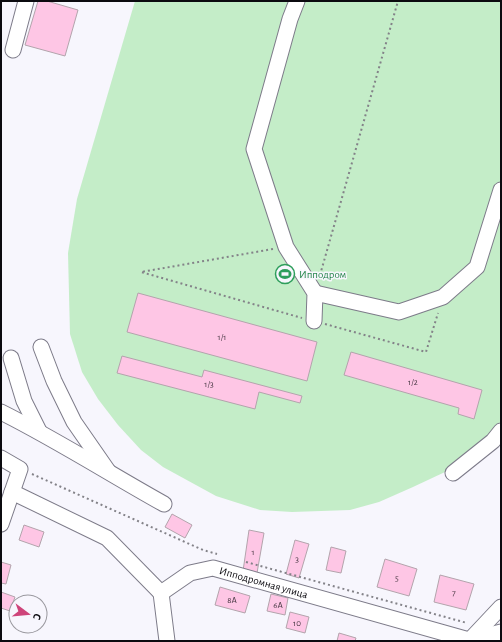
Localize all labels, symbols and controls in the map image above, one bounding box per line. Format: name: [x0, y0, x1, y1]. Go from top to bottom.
sports icon: Ипподром: [274, 263, 296, 285]
place label: Ипподром: [299, 269, 347, 280]
house number: 1/1: [218, 333, 226, 342]
house number: 1/2: [408, 378, 418, 387]
house number: 1/3: [204, 380, 214, 389]
house number: 1: [251, 548, 255, 557]
house number: 3: [295, 555, 299, 564]
street label: Ипподромная улица: [218, 565, 309, 600]
house number: 5: [395, 574, 399, 583]
house number: 7: [452, 589, 456, 598]
north arrow: [8, 594, 48, 634]
house number: 8А: [227, 596, 237, 605]
house number: 6А: [273, 601, 283, 610]
text: С: [31, 612, 43, 621]
house number: 10: [293, 619, 301, 628]

